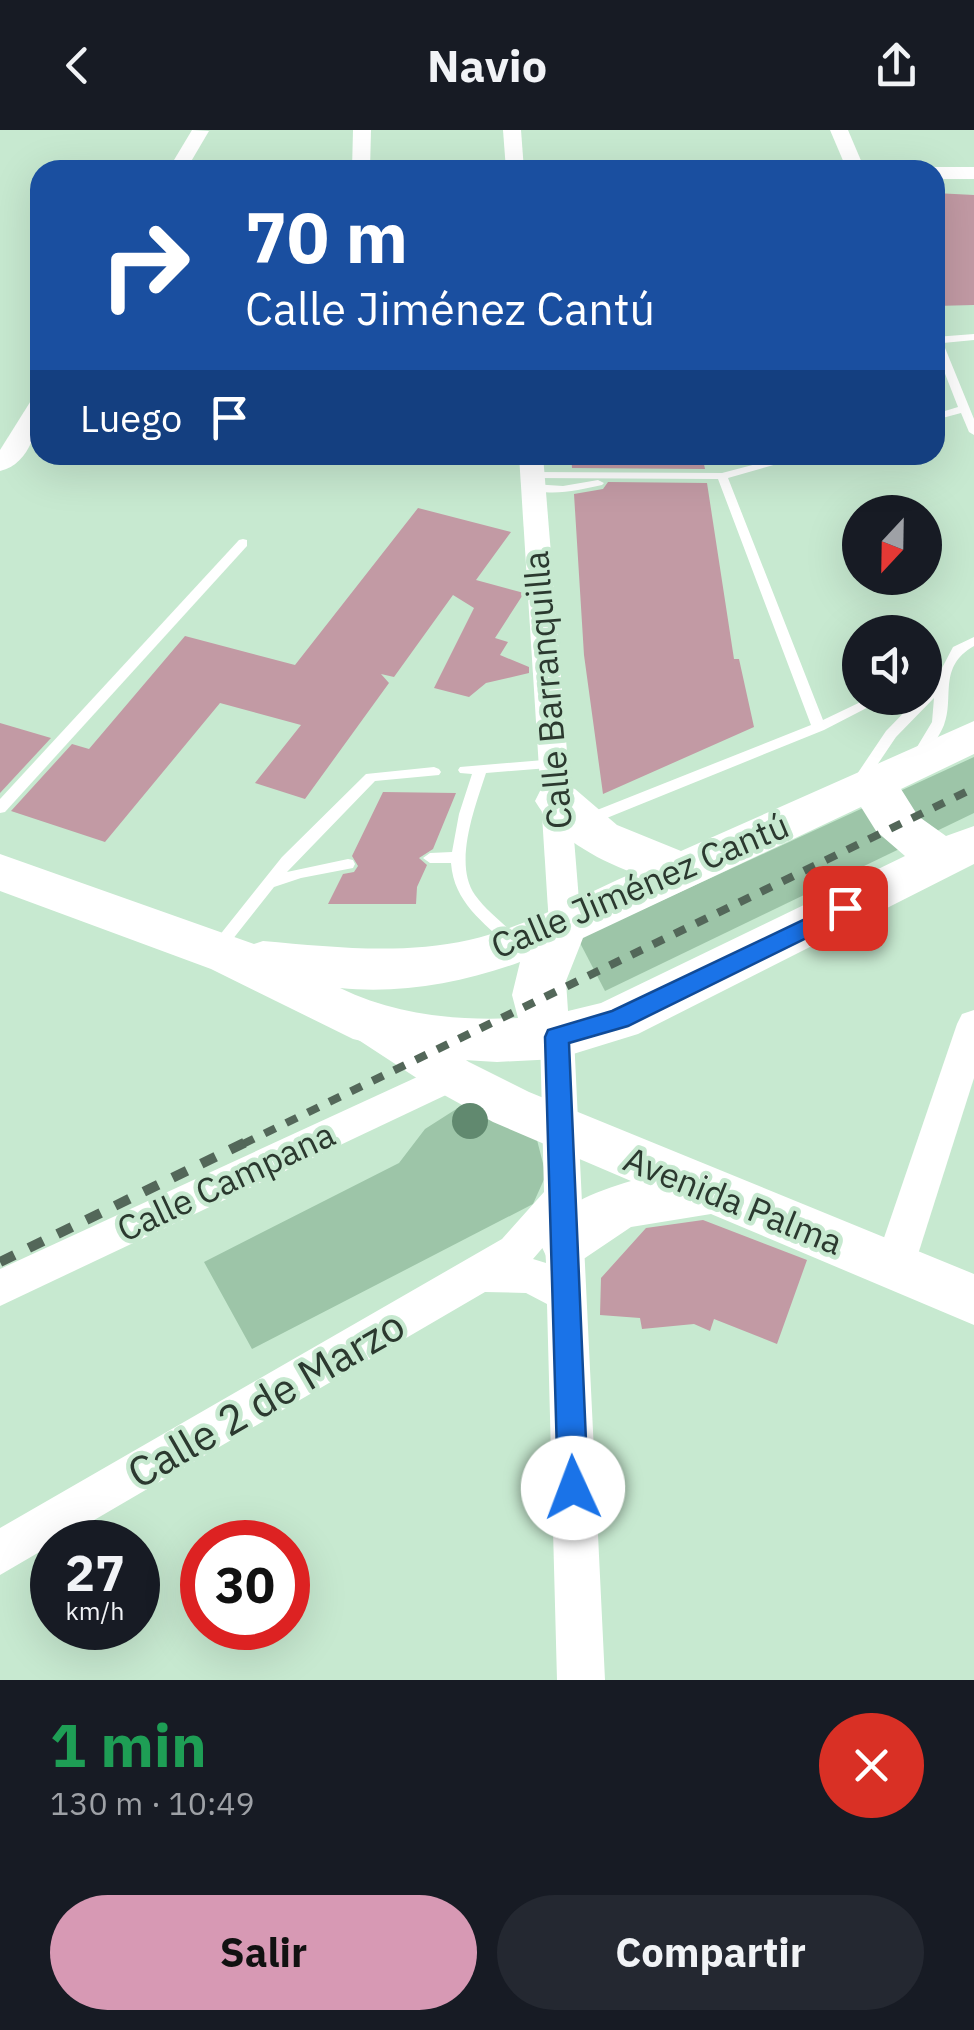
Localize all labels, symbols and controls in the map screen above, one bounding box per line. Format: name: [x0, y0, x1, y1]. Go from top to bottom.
text: Navio: [427, 36, 547, 94]
icon: back: [50, 38, 105, 93]
icon: share: [869, 38, 924, 93]
text: 70 m: [245, 191, 408, 282]
icon: right: [80, 200, 210, 330]
text: Calle Jiménez Cantú: [245, 279, 655, 337]
icon: arrive: [202, 390, 257, 445]
text: Luego: [80, 393, 182, 442]
north arrow: [842, 495, 942, 595]
map controls: [842, 495, 942, 715]
street label: Calle Barranquilla: [512, 549, 582, 831]
button: sound: [842, 615, 942, 715]
street label: Calle Jiménez Cantú: [484, 802, 795, 969]
pin: [803, 866, 888, 951]
icon: arrive: [818, 881, 873, 936]
street label: Calle Campana: [109, 1111, 342, 1252]
street label: Avenida Palma: [617, 1135, 850, 1265]
street label: Calle 2 de Marzo: [117, 1297, 414, 1500]
position arrow: [521, 1436, 625, 1540]
speed limit sign: 30: [180, 1520, 310, 1650]
text: 27: [65, 1540, 125, 1605]
text: km/h: [66, 1594, 124, 1627]
text: 1 min: [50, 1705, 207, 1784]
button: close: [819, 1713, 924, 1818]
text: 130 m · 10:49: [50, 1782, 255, 1824]
button: Salir: [50, 1895, 477, 2010]
button: Compartir: [497, 1895, 924, 2010]

